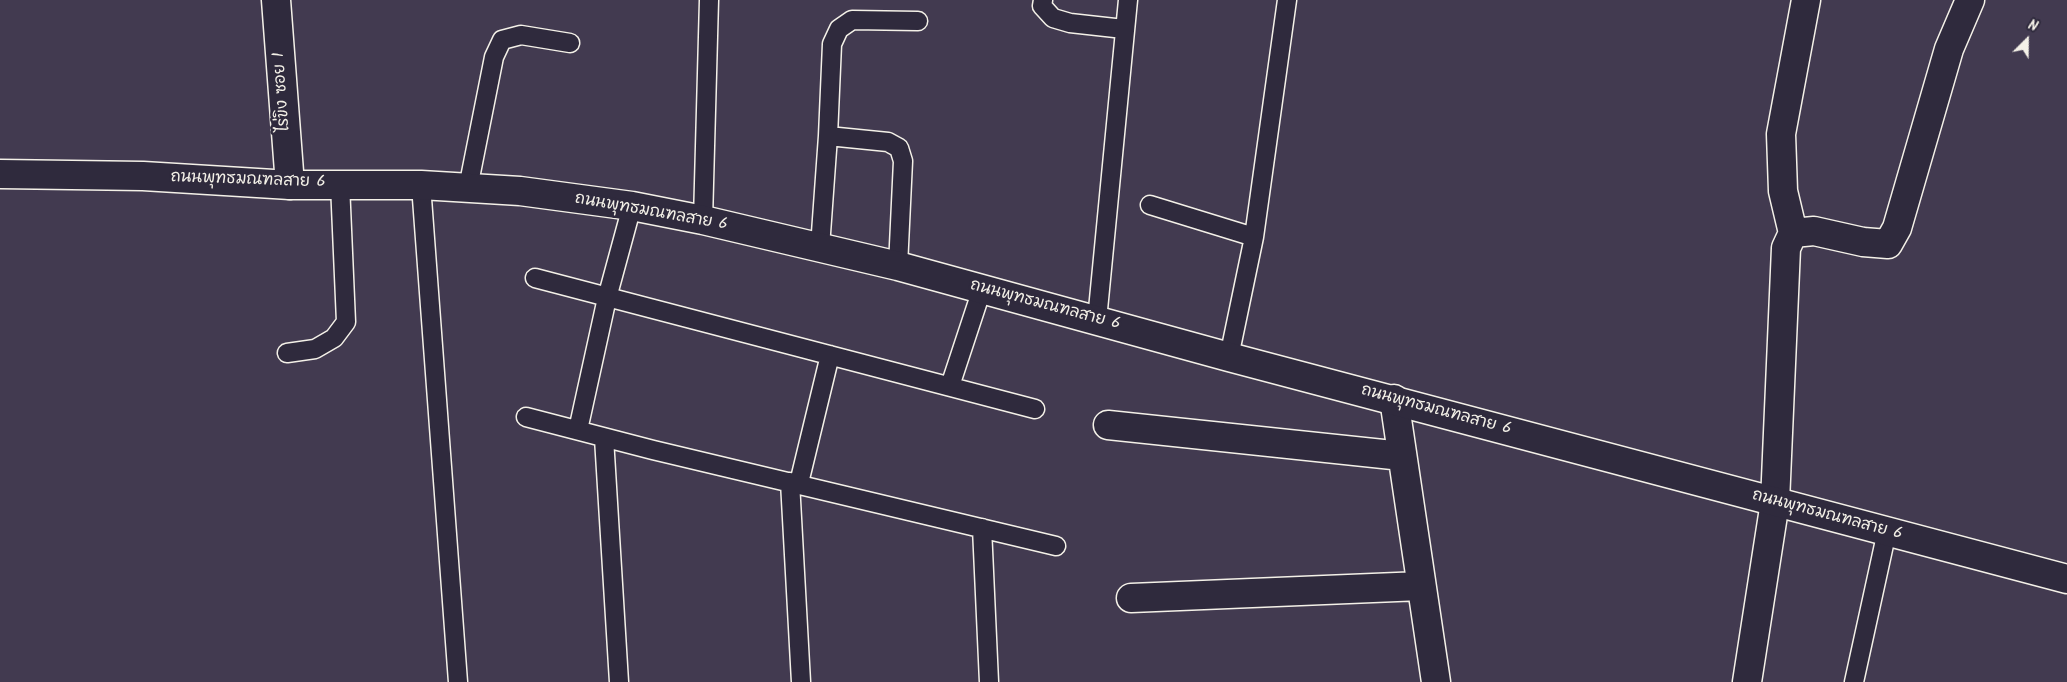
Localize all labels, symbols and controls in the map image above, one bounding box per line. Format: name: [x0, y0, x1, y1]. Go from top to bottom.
text: N: [2024, 14, 2041, 38]
north arrow: [2002, 15, 2052, 65]
street label: ไร่ขิง ซอย 1: [271, 52, 295, 132]
street label: ถนนพุทธมณฑลสาย 6: [170, 169, 326, 193]
street label: ถนนพุทธมณฑลสาย 6: [573, 190, 729, 236]
street label: ถนนพุทธมณฑลสาย 6: [968, 277, 1122, 335]
street label: ถนนพุทธมณฑลสาย 6: [1359, 382, 1513, 440]
street label: ถนนพุทธมณฑลสาย 6: [1750, 487, 1904, 545]

